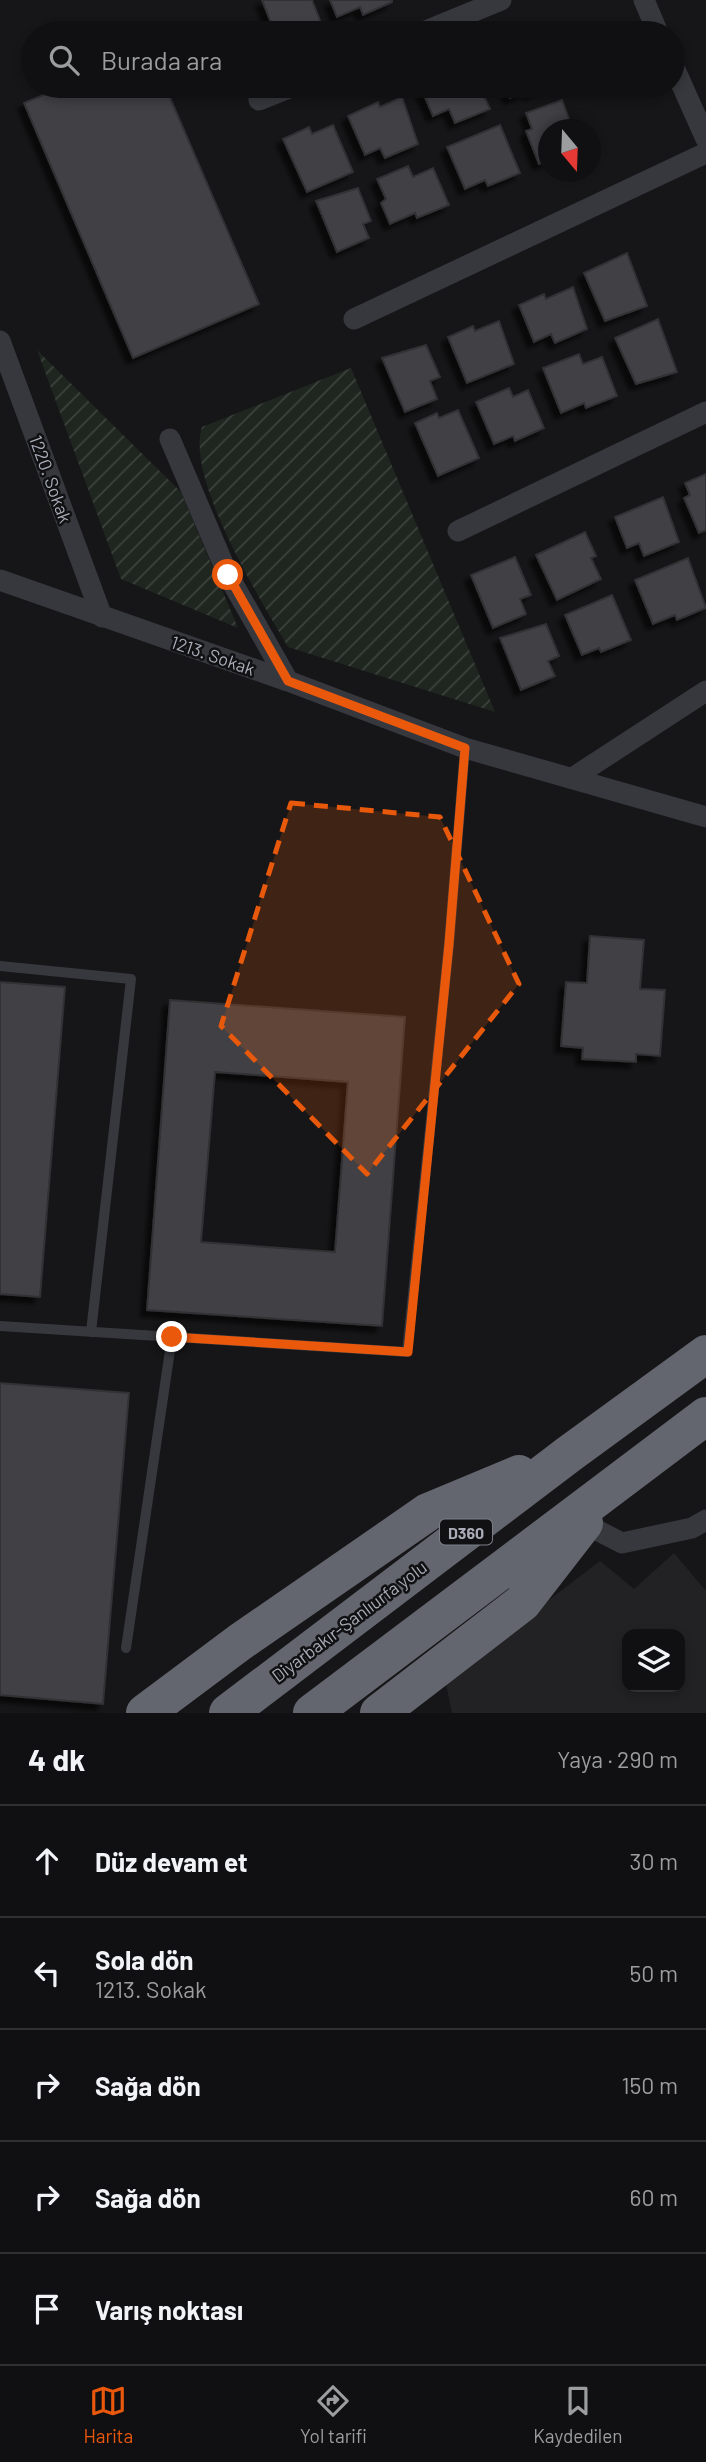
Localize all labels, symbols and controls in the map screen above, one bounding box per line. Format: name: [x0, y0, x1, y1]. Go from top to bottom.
search box: [21, 21, 685, 98]
icon: search: [45, 41, 83, 79]
text: Burada ara: [101, 44, 222, 75]
north arrow: [538, 119, 601, 182]
street label: 1220. Sokak: [25, 432, 77, 526]
route start: [212, 559, 243, 590]
street label: 1213. Sokak: [168, 630, 258, 680]
route end: [156, 1321, 187, 1352]
road number: D360: [440, 1520, 492, 1544]
street label: Diyarbakır-Şanlıurfa yolu: [267, 1556, 431, 1686]
map controls: [622, 1629, 685, 1692]
button: layers: [622, 1629, 685, 1692]
text: 4 dk: [28, 1741, 85, 1777]
text: Yaya · 290 m: [557, 1745, 678, 1773]
icon: ahead: [28, 1842, 66, 1880]
text: Düz devam et: [95, 1846, 248, 1877]
text: 30 m: [630, 1847, 678, 1875]
text: Sola dön: [95, 1944, 193, 1975]
icon: left: [28, 1954, 66, 1992]
text: 50 m: [630, 1959, 678, 1987]
text: 1213. Sokak: [95, 1975, 207, 2003]
icon: right: [28, 2066, 66, 2104]
text: Sağa dön: [95, 2070, 201, 2101]
text: 150 m: [622, 2071, 678, 2099]
icon: right: [28, 2178, 66, 2216]
text: Sağa dön: [95, 2182, 201, 2213]
text: 60 m: [630, 2183, 678, 2211]
icon: arrive: [28, 2290, 66, 2328]
text: Varış noktası: [95, 2294, 243, 2325]
tab: Harita: [83, 2382, 133, 2447]
tab: Yol tarifi: [300, 2382, 366, 2447]
tab: Kaydedilen: [533, 2382, 623, 2447]

